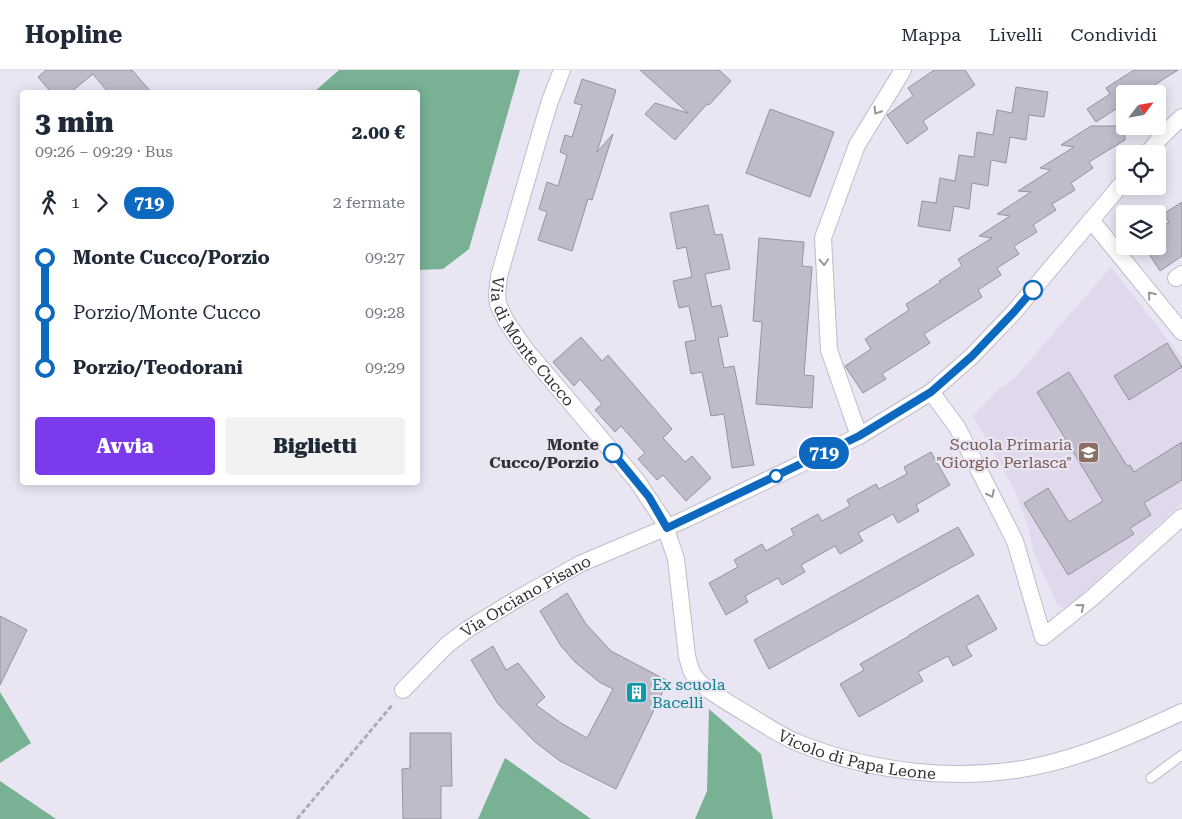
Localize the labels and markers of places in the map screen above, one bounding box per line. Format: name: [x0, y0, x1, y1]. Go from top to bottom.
unlabelled marker: [1023, 280, 1043, 300]
place label: Monte Cucco/Porzio: [489, 435, 599, 472]
place label: Scuola Primaria "Giorgio Perlasca": [936, 435, 1072, 472]
school or university icon: Scuola Primaria "Giorgio Perlasca": [1076, 441, 1100, 465]
marker: Monte Cucco/Porzio: [603, 443, 623, 463]
unlabelled marker: [769, 469, 783, 483]
place label: Ex scuola Bacelli: [652, 675, 726, 712]
building icon: Ex scuola Bacelli: [624, 681, 648, 705]

